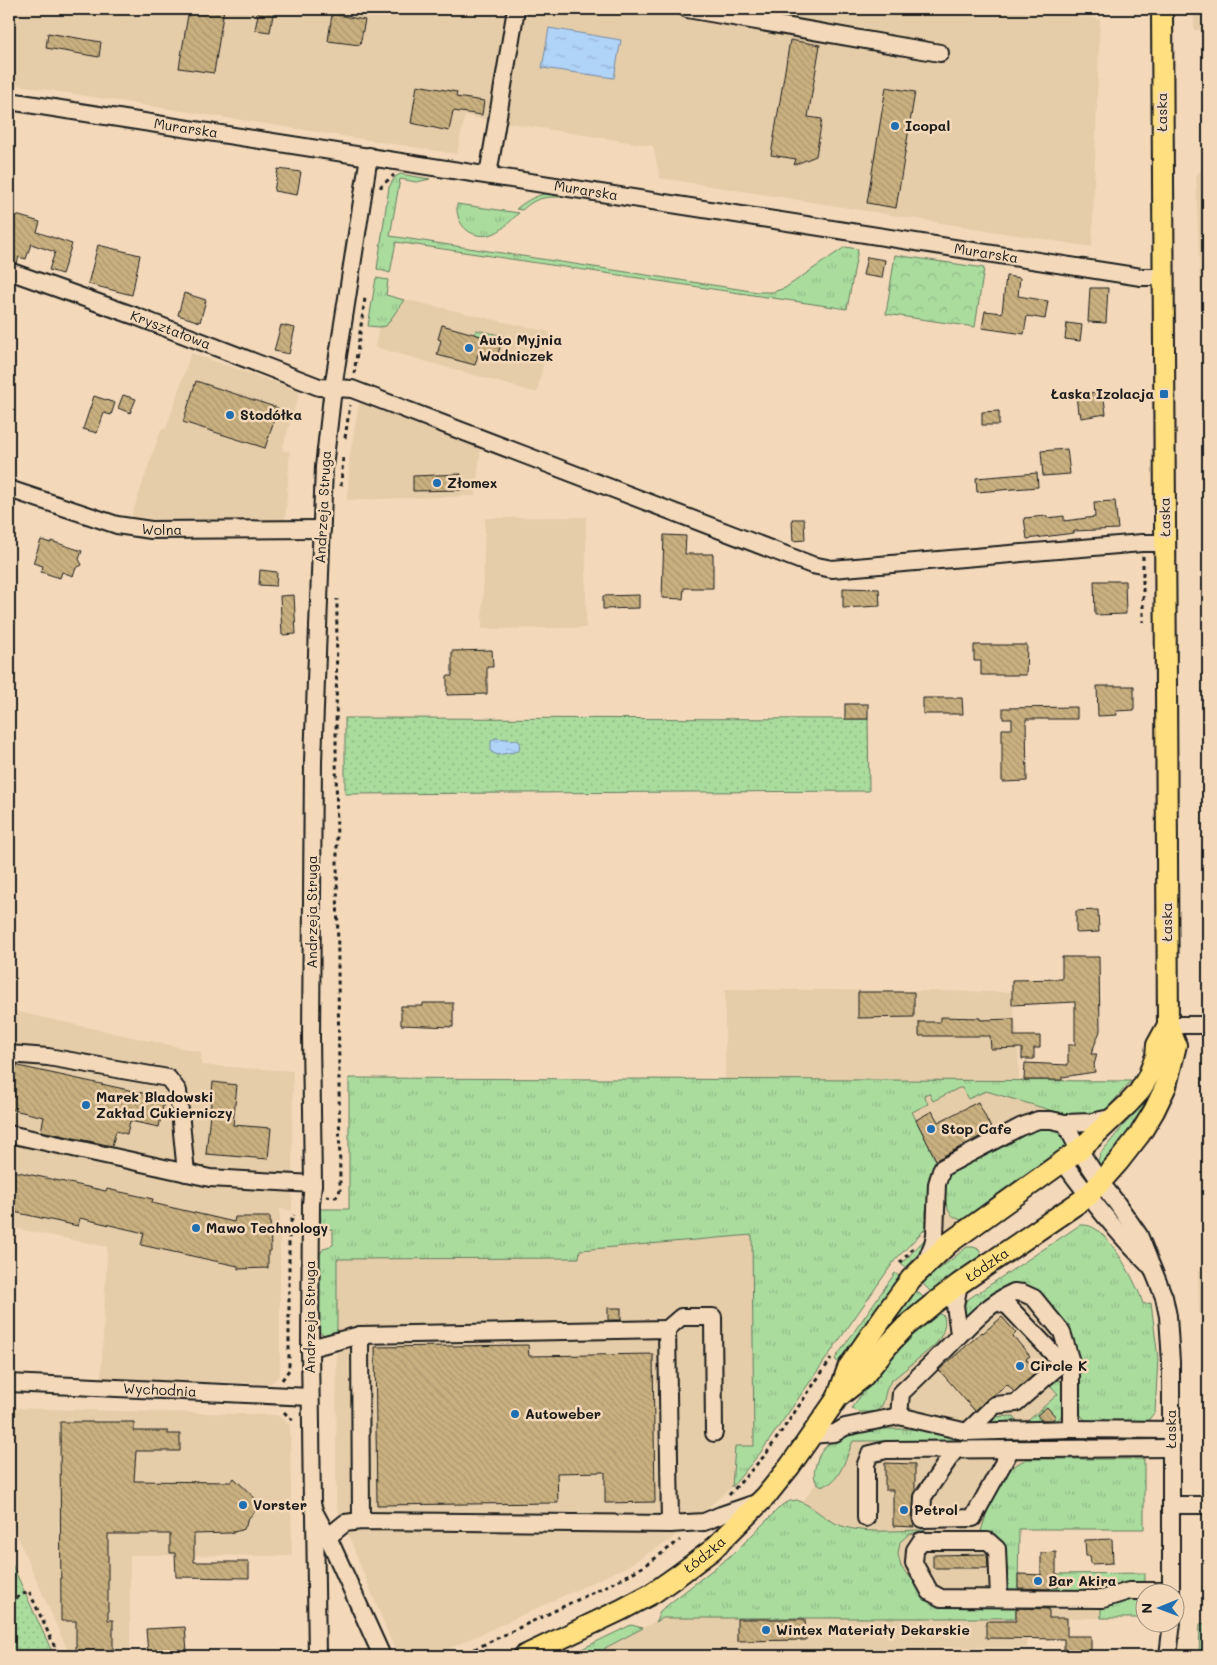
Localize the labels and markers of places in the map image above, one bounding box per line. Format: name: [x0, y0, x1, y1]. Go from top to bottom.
place label: Icopal: [905, 116, 950, 135]
marker: Icopal: [889, 120, 901, 132]
place label: Auto Myjnia Wodniczek: [479, 330, 562, 365]
marker: Auto Myjnia Wodniczek: [463, 342, 475, 354]
place label: Łaska Izolacja: [1050, 384, 1154, 403]
marker: Łaska Izolacja: [1158, 388, 1170, 400]
place label: Stodółka: [240, 405, 302, 424]
marker: Stodółka: [224, 409, 236, 421]
place label: Złomex: [447, 473, 497, 492]
marker: Złomex: [431, 477, 443, 489]
place label: Marek Bladowski Zakład Cukierniczy: [96, 1087, 233, 1122]
marker: Marek Bladowski Zakład Cukierniczy: [80, 1099, 92, 1111]
place label: Stop Cafe: [941, 1119, 1012, 1138]
marker: Stop Cafe: [925, 1123, 937, 1135]
place label: Mawo Technology: [206, 1218, 329, 1237]
marker: Mawo Technology: [190, 1222, 202, 1234]
place label: Circle K: [1030, 1356, 1087, 1375]
marker: Circle K: [1014, 1360, 1026, 1372]
place label: Autoweber: [525, 1404, 601, 1423]
marker: Autoweber: [509, 1408, 521, 1420]
place label: Vorster: [253, 1495, 307, 1514]
marker: Vorster: [237, 1499, 249, 1511]
place label: Petrol: [914, 1500, 958, 1519]
marker: Petrol: [898, 1504, 910, 1516]
place label: Bar Akira: [1048, 1571, 1117, 1590]
marker: Bar Akira: [1032, 1575, 1044, 1587]
place label: Wintex Materiały Dekarskie: [776, 1620, 970, 1639]
marker: Wintex Materiały Dekarskie: [760, 1624, 772, 1636]

